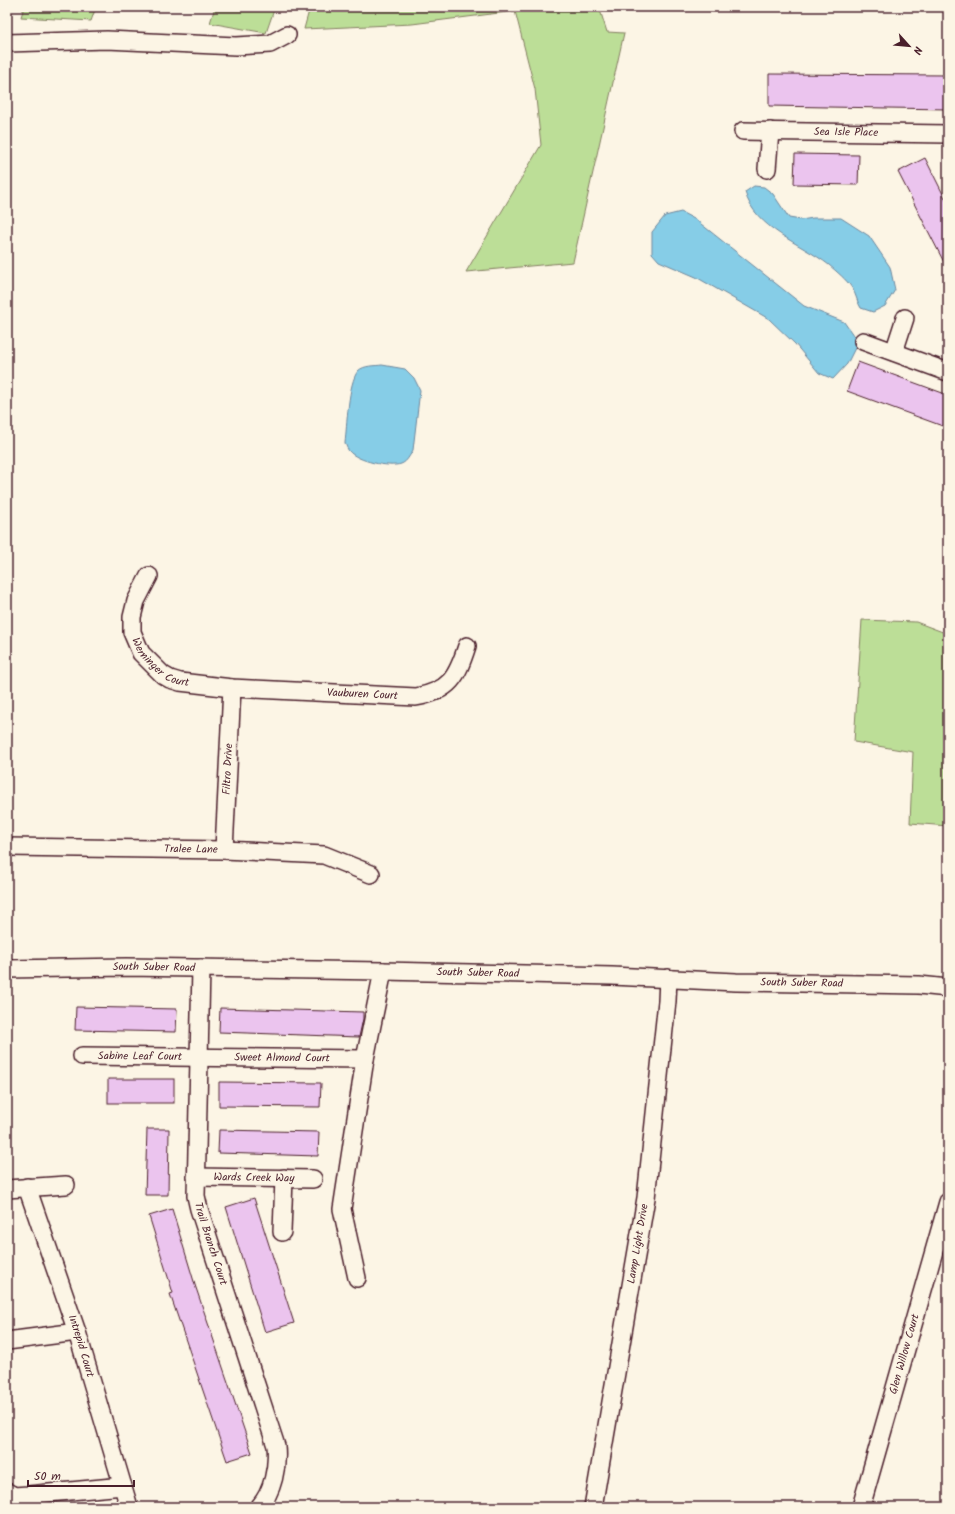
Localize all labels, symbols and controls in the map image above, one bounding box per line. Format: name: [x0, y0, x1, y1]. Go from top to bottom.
north arrow: [889, 26, 929, 66]
text: N: [907, 43, 927, 57]
street label: Sea Isle Place: [814, 123, 878, 142]
street label: Werninger Court: [126, 635, 191, 692]
street label: Vauburen Court: [326, 684, 399, 705]
street label: Filtro Drive: [218, 743, 238, 795]
street label: Tralee Lane: [164, 840, 218, 859]
street label: South Suber Road: [112, 958, 196, 977]
street label: South Suber Road: [436, 963, 520, 983]
street label: South Suber Road: [760, 973, 844, 993]
street label: Sabine Leaf Court: [98, 1047, 183, 1066]
street label: Sweet Almond Court: [234, 1049, 331, 1068]
street label: Wards Creek Way: [213, 1168, 295, 1188]
street label: Trail Branch Court: [189, 1201, 232, 1288]
street label: Lamp Light Drive: [622, 1202, 654, 1285]
street label: Glen Willow Court: [885, 1311, 925, 1396]
street label: Intrepid Court: [63, 1312, 99, 1380]
scale bar: [28, 1462, 134, 1488]
text: 50 m: [34, 1467, 61, 1486]

